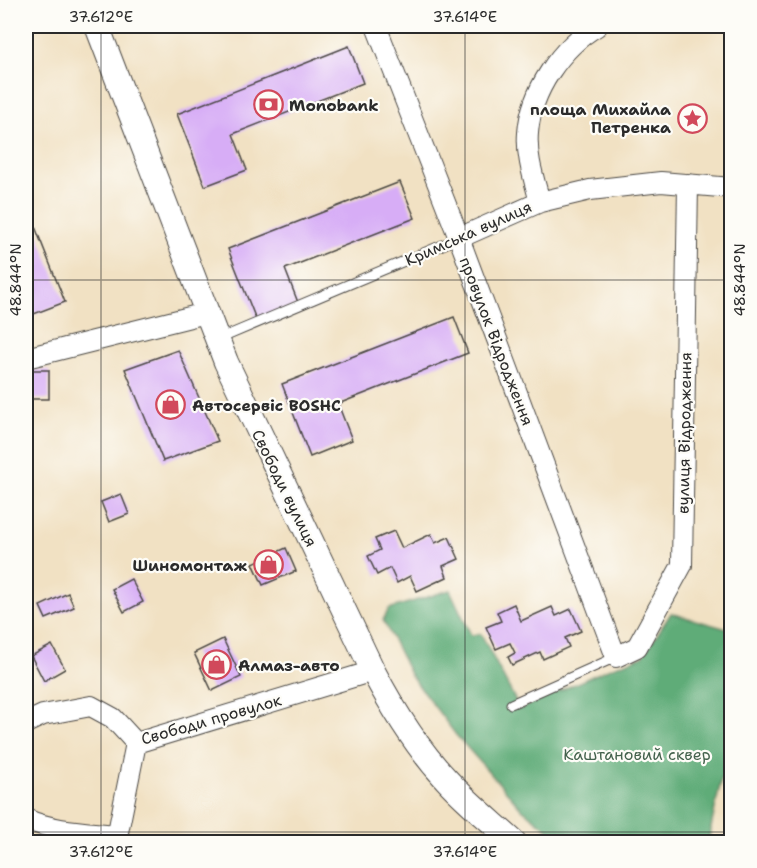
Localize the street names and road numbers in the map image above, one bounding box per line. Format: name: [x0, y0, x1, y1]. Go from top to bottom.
street label: Кримська вулиця: [401, 196, 535, 271]
street label: провулок Відродження: [455, 254, 538, 428]
street label: вулиця Відродження: [673, 352, 696, 514]
street label: Свободи вулиця: [247, 426, 322, 550]
street label: Свободи провулок: [139, 689, 284, 750]

